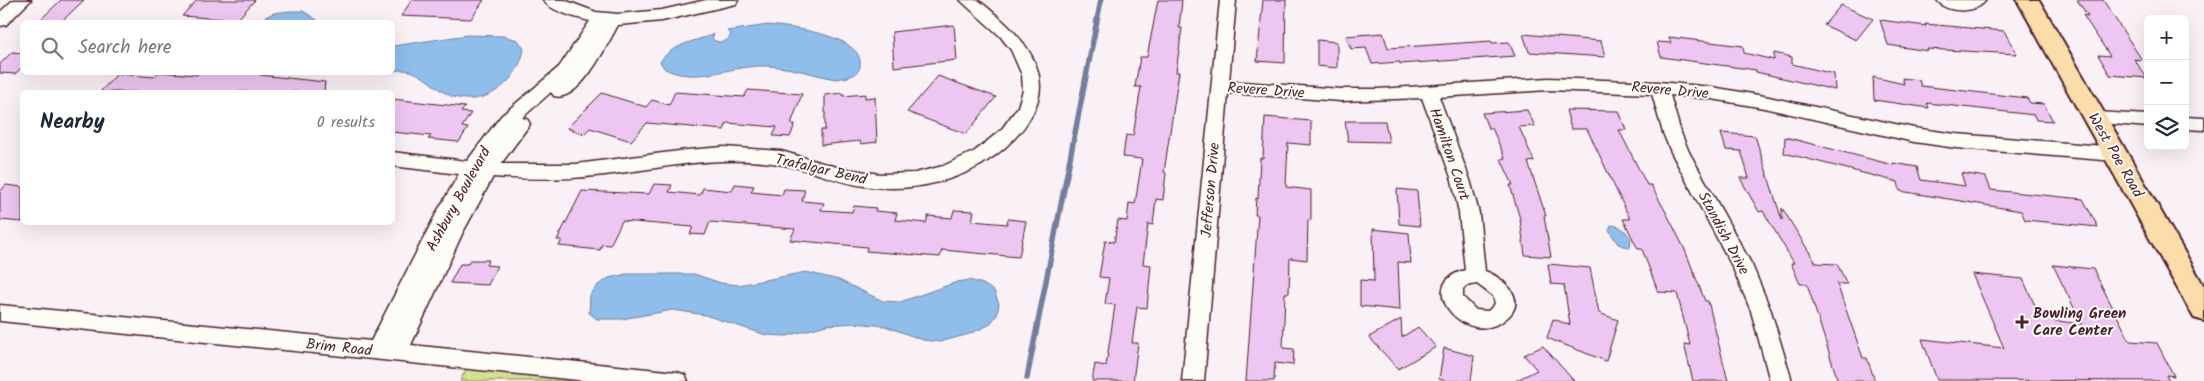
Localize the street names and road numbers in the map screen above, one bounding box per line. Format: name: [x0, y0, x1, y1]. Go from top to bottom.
street label: Revere Drive: [1226, 76, 1306, 106]
street label: Revere Drive: [1630, 76, 1710, 106]
street label: Hamilton Court: [1422, 105, 1476, 204]
street label: West Poe Road: [2081, 109, 2149, 203]
street label: Jefferson Drive: [1195, 141, 1227, 239]
street label: Ashbury Boulevard: [420, 142, 498, 256]
street label: Trafalgar Bend: [773, 148, 869, 192]
street label: Standish Drive: [1691, 187, 1755, 280]
street label: Brim Road: [305, 333, 374, 363]

